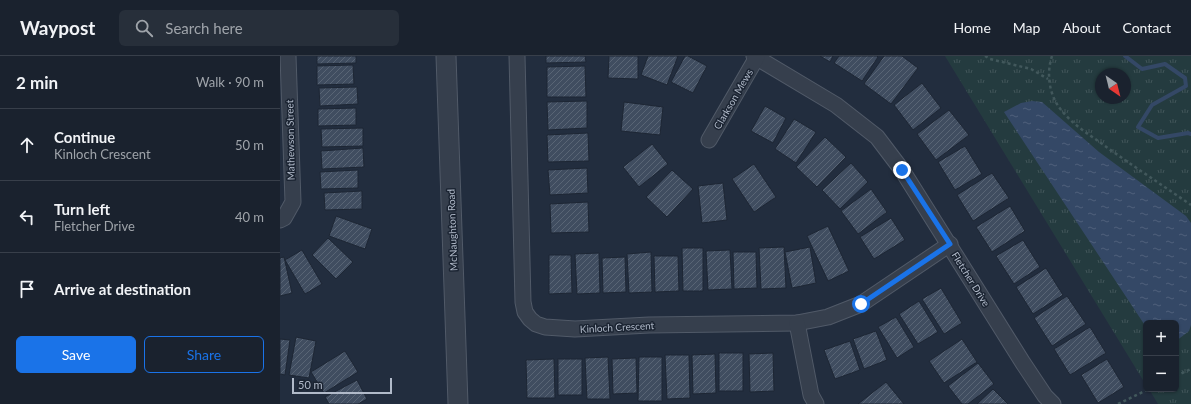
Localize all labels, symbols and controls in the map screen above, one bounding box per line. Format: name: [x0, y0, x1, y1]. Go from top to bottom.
search box: [119, 10, 399, 46]
text: Waypost: [20, 16, 95, 39]
icon: search: [133, 17, 155, 39]
text: Search here: [165, 19, 243, 37]
text: Home: [953, 19, 991, 36]
text: Map: [1013, 19, 1040, 36]
text: About: [1062, 19, 1100, 36]
text: Contact: [1122, 19, 1171, 36]
street label: Clarkson Mews: [711, 67, 755, 131]
north arrow: [1095, 68, 1131, 104]
text: 2 min: [16, 72, 58, 93]
text: Walk · 90 m: [196, 74, 264, 90]
street label: Mathewson Street: [283, 99, 297, 180]
text: Continue: [54, 128, 115, 146]
icon: ahead: [16, 134, 38, 156]
text: 50 m: [235, 137, 264, 153]
text: Kinloch Crescent: [54, 146, 151, 162]
route end: [893, 161, 911, 179]
street label: McNaughton Road: [445, 189, 459, 271]
text: Turn left: [54, 200, 110, 218]
icon: left: [16, 206, 38, 228]
text: 40 m: [235, 209, 264, 225]
text: Fletcher Drive: [54, 218, 135, 234]
street label: Fletcher Drive: [949, 249, 993, 309]
icon: arrive: [16, 278, 38, 300]
text: Arrive at destination: [54, 280, 191, 298]
route start: [852, 295, 870, 313]
street label: Kinloch Crescent: [580, 319, 655, 335]
map controls: [1143, 320, 1179, 392]
button: +: [1143, 320, 1179, 356]
button: Save: [16, 336, 136, 373]
button: Share: [144, 336, 264, 373]
button: −: [1143, 356, 1179, 392]
scale bar: [292, 376, 392, 395]
text: 50 m: [298, 378, 323, 391]

